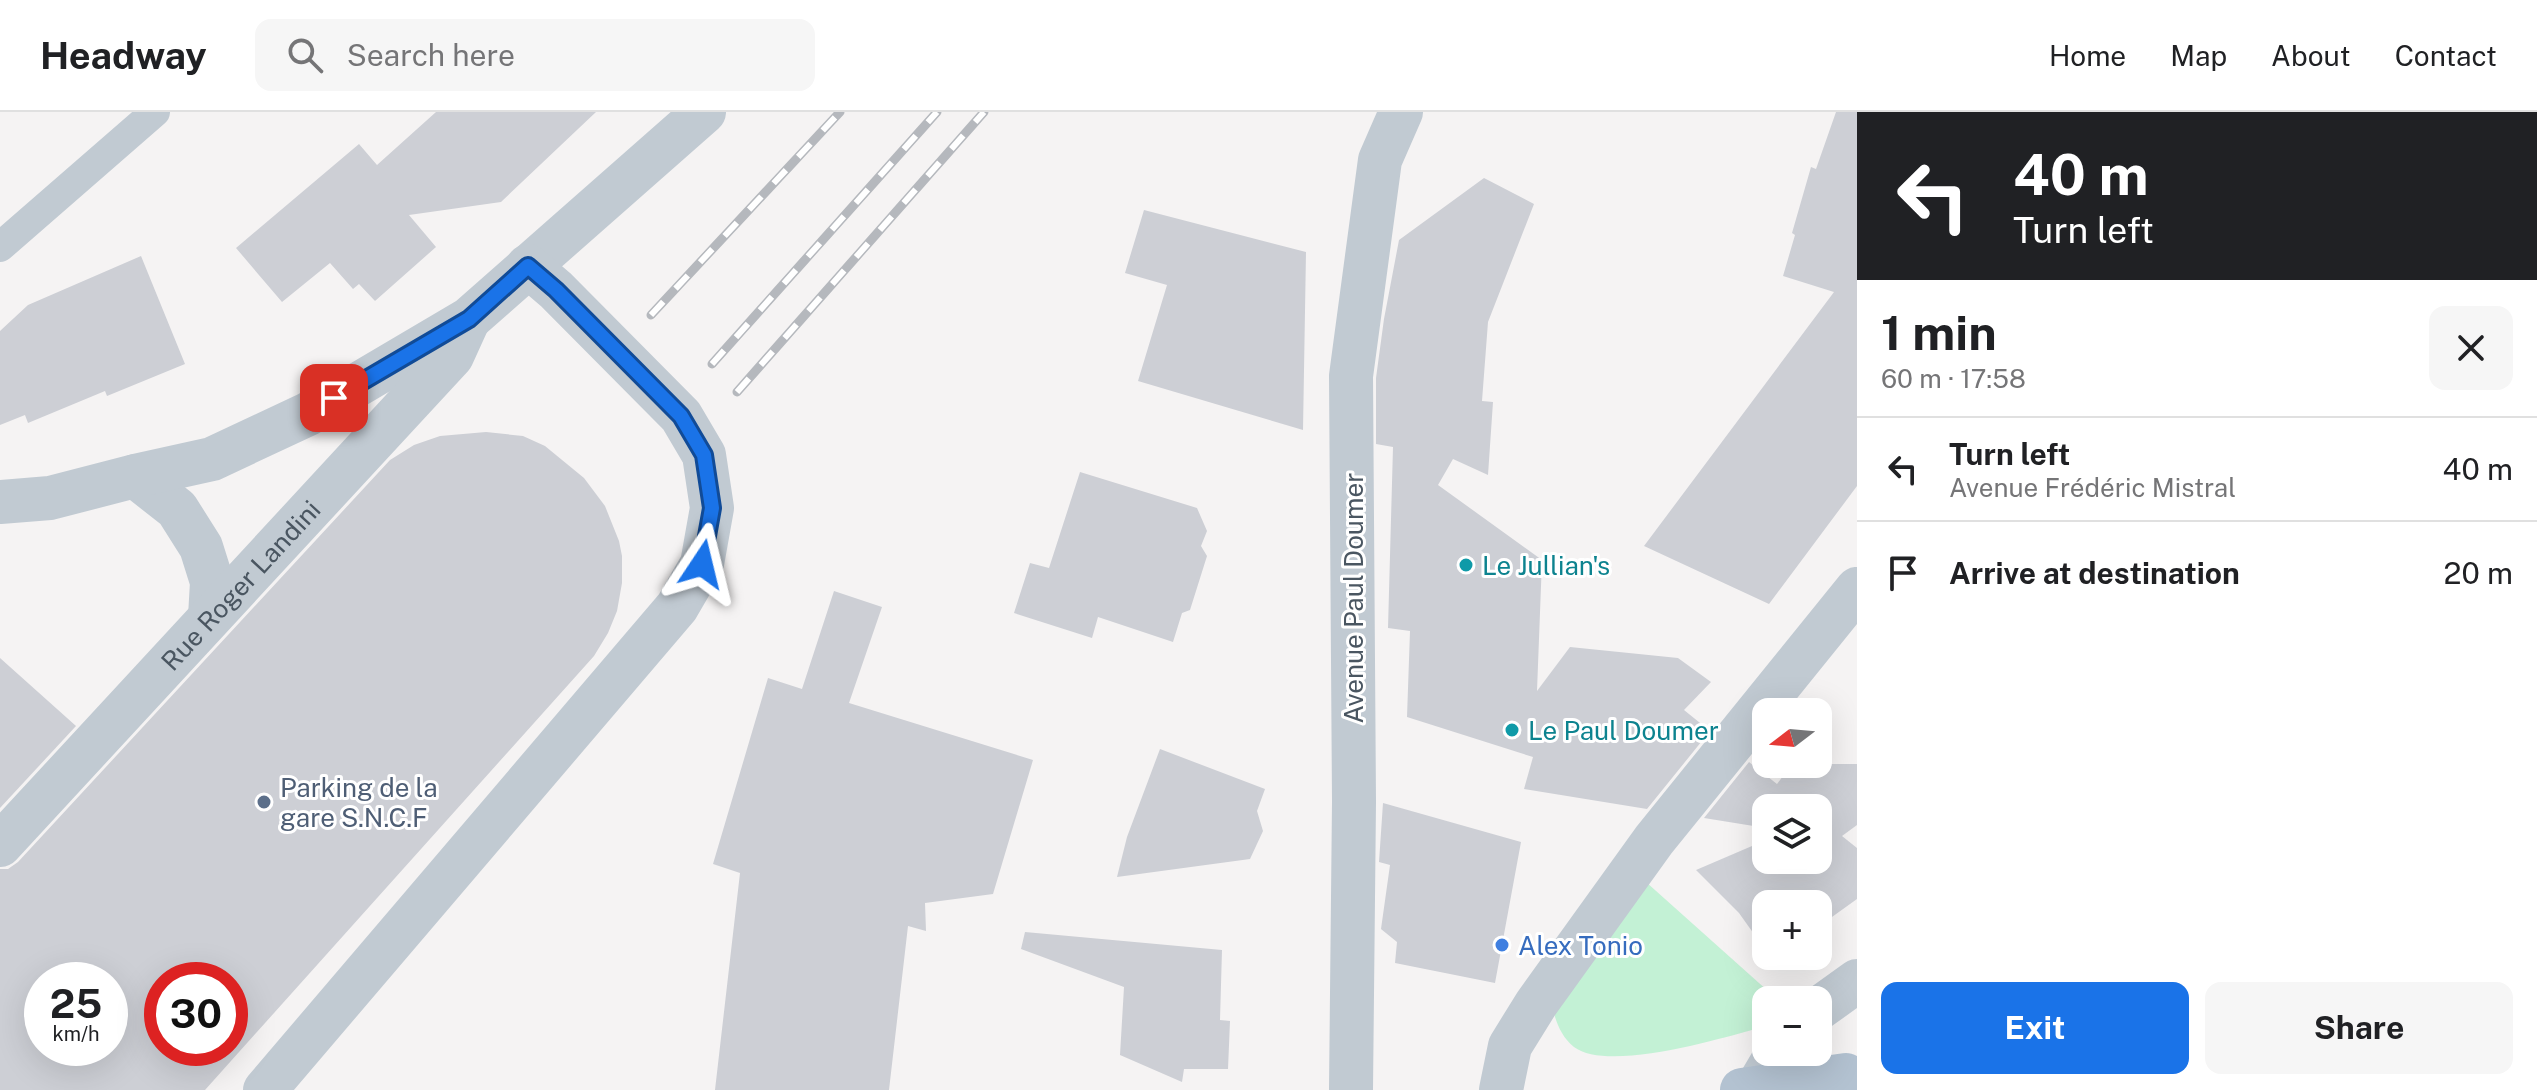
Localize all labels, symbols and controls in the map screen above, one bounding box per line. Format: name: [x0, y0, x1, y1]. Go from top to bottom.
search box: [255, 19, 815, 91]
text: Headway: [40, 33, 207, 78]
icon: search: [283, 33, 327, 77]
text: Search here: [347, 37, 515, 73]
text: Home: [2049, 39, 2126, 72]
text: Map: [2170, 39, 2227, 72]
text: About: [2271, 39, 2351, 72]
text: Contact: [2395, 39, 2497, 72]
text: 40 m: [2013, 142, 2149, 208]
icon: left: [1881, 144, 1985, 248]
text: Turn left: [2013, 209, 2154, 251]
text: 1 min: [1881, 304, 1997, 361]
button: close: [2429, 306, 2513, 390]
text: 60 m · 17:58: [1881, 363, 2026, 394]
pin: [300, 364, 368, 432]
icon: arrive: [312, 376, 356, 420]
text: Turn left: [1949, 436, 2070, 472]
icon: left: [1881, 447, 1925, 491]
text: 40 m: [2443, 451, 2513, 487]
text: Avenue Frédéric Mistral: [1949, 472, 2236, 503]
street label: Avenue Paul Doumer: [1338, 473, 1369, 723]
street label: Rue Roger Landini: [154, 494, 326, 676]
position arrow: [660, 522, 744, 606]
place label: Le Jullian's: [1482, 550, 1610, 581]
icon: arrive: [1881, 551, 1925, 595]
text: Arrive at destination: [1949, 555, 2240, 591]
text: 20 m: [2444, 555, 2513, 591]
marker: Le Jullian's: [1457, 556, 1475, 574]
north arrow: [1752, 698, 1832, 778]
map controls: [1752, 698, 1832, 1066]
place label: Le Paul Doumer: [1528, 715, 1719, 746]
marker: Le Paul Doumer: [1503, 721, 1521, 739]
place label: Parking de la gare S.N.C.F: [280, 772, 438, 833]
marker: Parking de la gare S.N.C.F: [255, 793, 273, 811]
button: layers: [1752, 794, 1832, 874]
button: +: [1752, 890, 1832, 970]
place label: Alex Tonio: [1518, 930, 1643, 961]
marker: Alex Tonio: [1493, 936, 1511, 954]
speed limit sign: 30: [144, 962, 248, 1066]
text: 25: [50, 980, 102, 1027]
button: Exit: [1881, 982, 2189, 1074]
button: Share: [2205, 982, 2513, 1074]
button: −: [1752, 986, 1832, 1066]
text: km/h: [52, 1022, 100, 1046]

